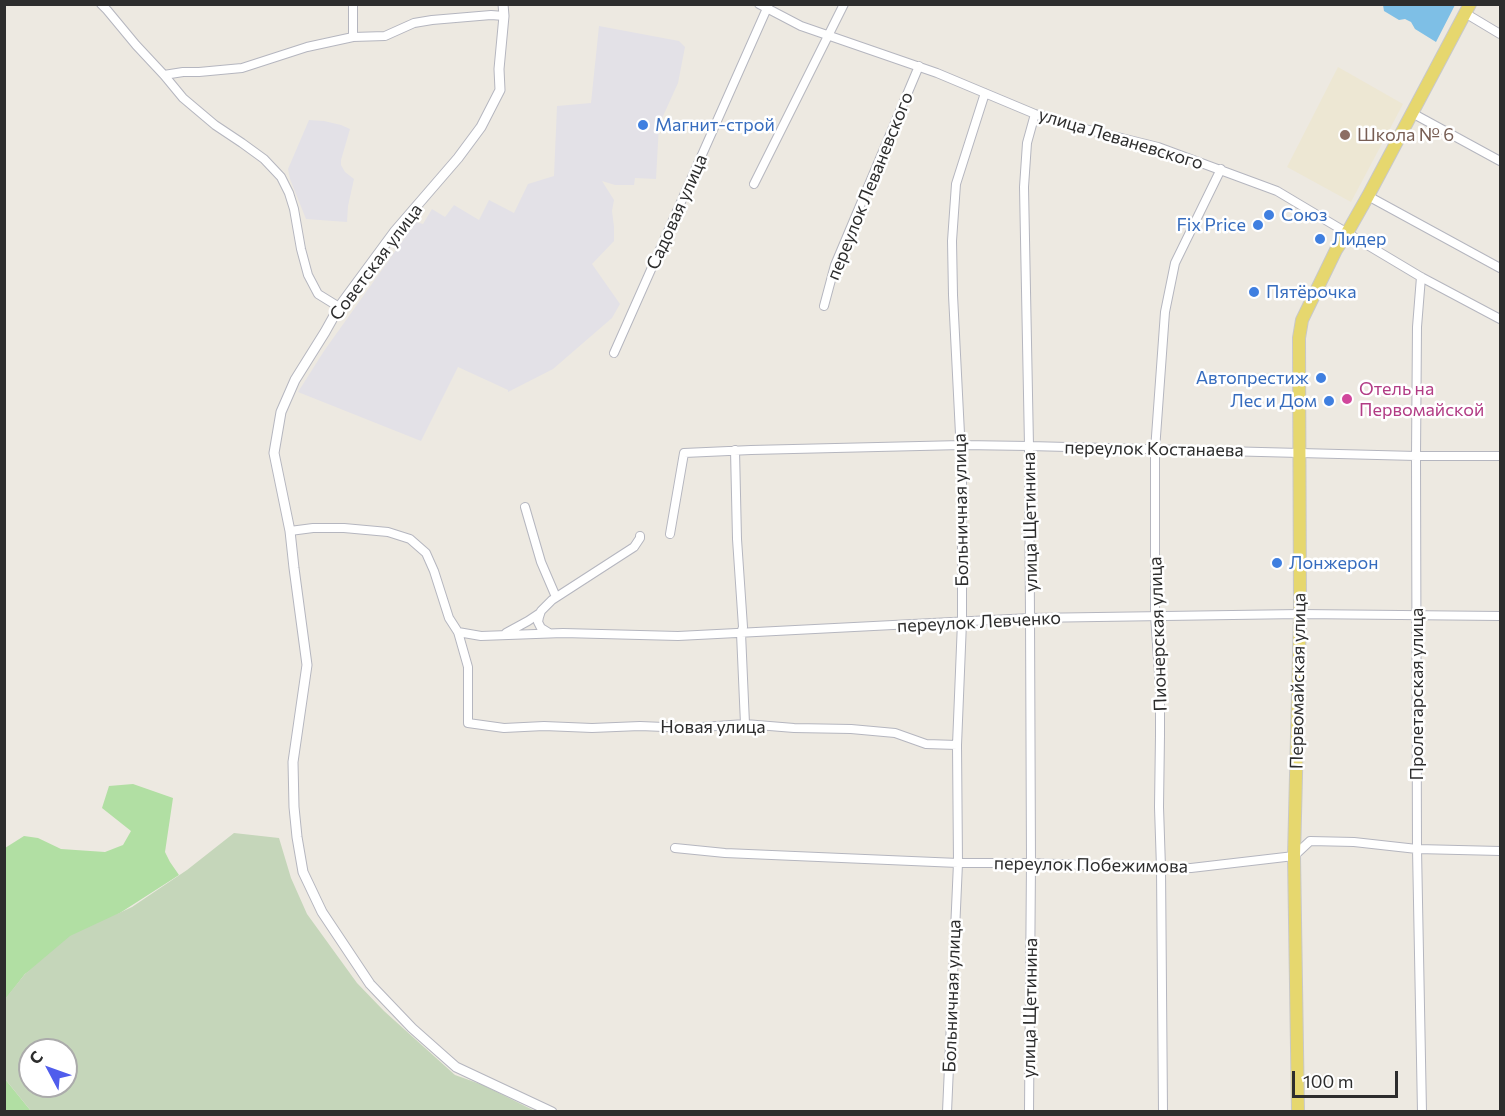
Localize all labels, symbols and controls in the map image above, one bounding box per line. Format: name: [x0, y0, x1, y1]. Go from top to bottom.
street label: переулок Леваневского: [822, 89, 918, 283]
street label: улица Леваневского: [1036, 104, 1206, 174]
place label: Магнит-строй: [655, 114, 775, 136]
marker: Магнит-строй: [636, 118, 650, 132]
place label: Школа № 6: [1357, 124, 1454, 146]
marker: Школа № 6: [1338, 128, 1352, 142]
street label: Садовая улица: [642, 151, 712, 273]
street label: Советская улица: [325, 199, 427, 325]
place label: Союз: [1281, 204, 1328, 226]
marker: Союз: [1262, 208, 1276, 222]
place label: Fix Price: [1177, 214, 1246, 236]
marker: Fix Price: [1251, 218, 1265, 232]
place label: Лидер: [1332, 228, 1386, 250]
marker: Лидер: [1313, 232, 1327, 246]
place label: Пятёрочка: [1266, 281, 1357, 303]
marker: Пятёрочка: [1247, 285, 1261, 299]
place label: Автопрестиж: [1196, 367, 1309, 389]
marker: Автопрестиж: [1314, 371, 1328, 385]
place label: Отель на Первомайской: [1359, 378, 1484, 420]
place label: Лес и Дом: [1230, 390, 1317, 412]
marker: Отель на Первомайской: [1340, 392, 1354, 406]
marker: Лес и Дом: [1322, 394, 1336, 408]
street label: Больничная улица: [949, 433, 973, 587]
street label: переулок Костанаева: [1064, 437, 1244, 461]
street label: улица Щетинина: [1018, 452, 1042, 592]
place label: Лонжерон: [1289, 552, 1378, 574]
street label: Пионерская улица: [1145, 556, 1171, 712]
marker: Лонжерон: [1270, 556, 1284, 570]
street label: Первомайская улица: [1286, 593, 1310, 769]
street label: переулок Левченко: [896, 607, 1062, 637]
street label: Пролетарская улица: [1406, 608, 1428, 780]
street label: Новая улица: [660, 716, 766, 738]
street label: переулок Побежимова: [994, 853, 1188, 877]
street label: Больничная улица: [939, 919, 965, 1073]
street label: улица Щетинина: [1018, 938, 1042, 1078]
north arrow: [18, 1038, 78, 1098]
text: С: [25, 1047, 46, 1068]
scale bar: [1295, 1059, 1402, 1097]
text: 100 m: [1303, 1070, 1353, 1092]

